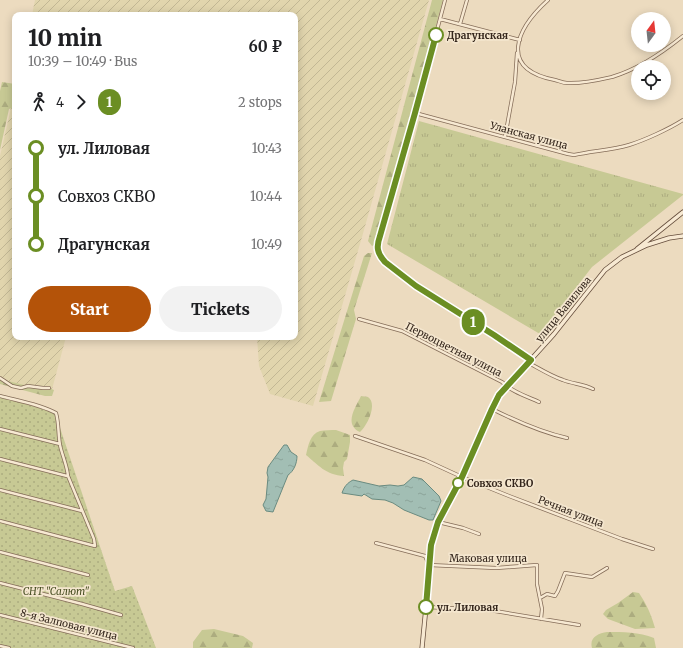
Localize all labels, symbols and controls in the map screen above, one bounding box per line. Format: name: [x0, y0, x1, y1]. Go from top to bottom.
north arrow: [631, 12, 671, 52]
map controls: [631, 12, 671, 100]
text: 10 min: [28, 24, 102, 52]
marker: Драгунская: [428, 27, 444, 43]
place label: Драгунская: [447, 29, 508, 42]
text: 60 ₽: [249, 37, 282, 56]
text: 10:39 – 10:49 · Bus: [28, 53, 137, 70]
button: locate: [631, 60, 671, 100]
icon: walk: [28, 91, 50, 113]
icon: forward: [70, 91, 92, 113]
text: 1: [106, 93, 113, 111]
text: 4: [56, 94, 64, 111]
text: 2 stops: [238, 94, 282, 111]
street label: Уланская улица: [488, 119, 570, 152]
text: ул. Лиловая: [58, 139, 150, 158]
text: 10:43: [252, 140, 282, 157]
text: Совхоз СКВО: [58, 187, 155, 206]
text: 10:44: [250, 188, 282, 205]
text: Драгунская: [58, 235, 150, 254]
text: 10:49: [251, 236, 282, 253]
street label: улица Вавилова: [533, 273, 594, 345]
button: Start: [28, 286, 151, 332]
button: Tickets: [159, 286, 282, 332]
line badge: 1: [460, 309, 486, 335]
text: 1: [470, 313, 476, 331]
street label: Первоцветная улица: [403, 320, 505, 380]
marker: Совхоз СКВО: [452, 477, 464, 489]
place label: Совхоз СКВО: [467, 477, 533, 490]
street label: Речная улица: [536, 493, 606, 530]
street label: Маковая улица: [449, 552, 527, 565]
park label: СНТ "Салют": [23, 585, 89, 598]
marker: ул. Лиловая: [418, 599, 434, 615]
place label: ул. Лиловая: [437, 601, 498, 614]
street label: 8-я Залповая улица: [19, 606, 119, 643]

